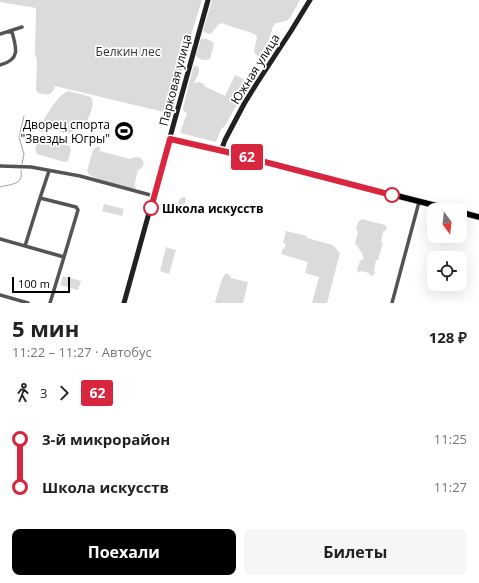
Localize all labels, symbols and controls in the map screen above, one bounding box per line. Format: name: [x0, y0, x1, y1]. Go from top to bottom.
street label: Южная улица: [227, 31, 283, 107]
street label: Парковая улица: [155, 32, 195, 128]
park label: Белкин лес: [96, 43, 161, 60]
place label: Дворец спорта "Звезды Югры": [20, 116, 110, 147]
sports icon: Дворец спорта "Звезды Югры": [113, 120, 135, 142]
line badge: 62: [229, 144, 265, 170]
text: 62: [239, 147, 255, 166]
unlabelled marker: [384, 187, 400, 203]
marker: Школа искусств: [143, 200, 159, 216]
place label: Школа искусств: [162, 200, 264, 217]
north arrow: [427, 203, 467, 243]
map controls: [427, 203, 467, 291]
button: locate: [427, 251, 467, 291]
scale bar: [12, 275, 70, 294]
text: 100 m: [18, 276, 50, 291]
text: 5 мин: [12, 313, 79, 343]
text: 128 ₽: [429, 327, 467, 347]
text: 11:22 – 11:27 · Автобус: [12, 343, 152, 361]
icon: walk: [12, 382, 34, 404]
icon: forward: [53, 382, 75, 404]
text: 62: [89, 383, 105, 402]
text: 3: [40, 384, 47, 402]
text: 3-й микрорайон: [42, 429, 170, 449]
text: 11:25: [434, 430, 467, 448]
text: Школа искусств: [42, 477, 169, 497]
text: 11:27: [434, 478, 467, 496]
button: Поехали: [12, 529, 236, 575]
button: Билеты: [244, 529, 467, 575]

